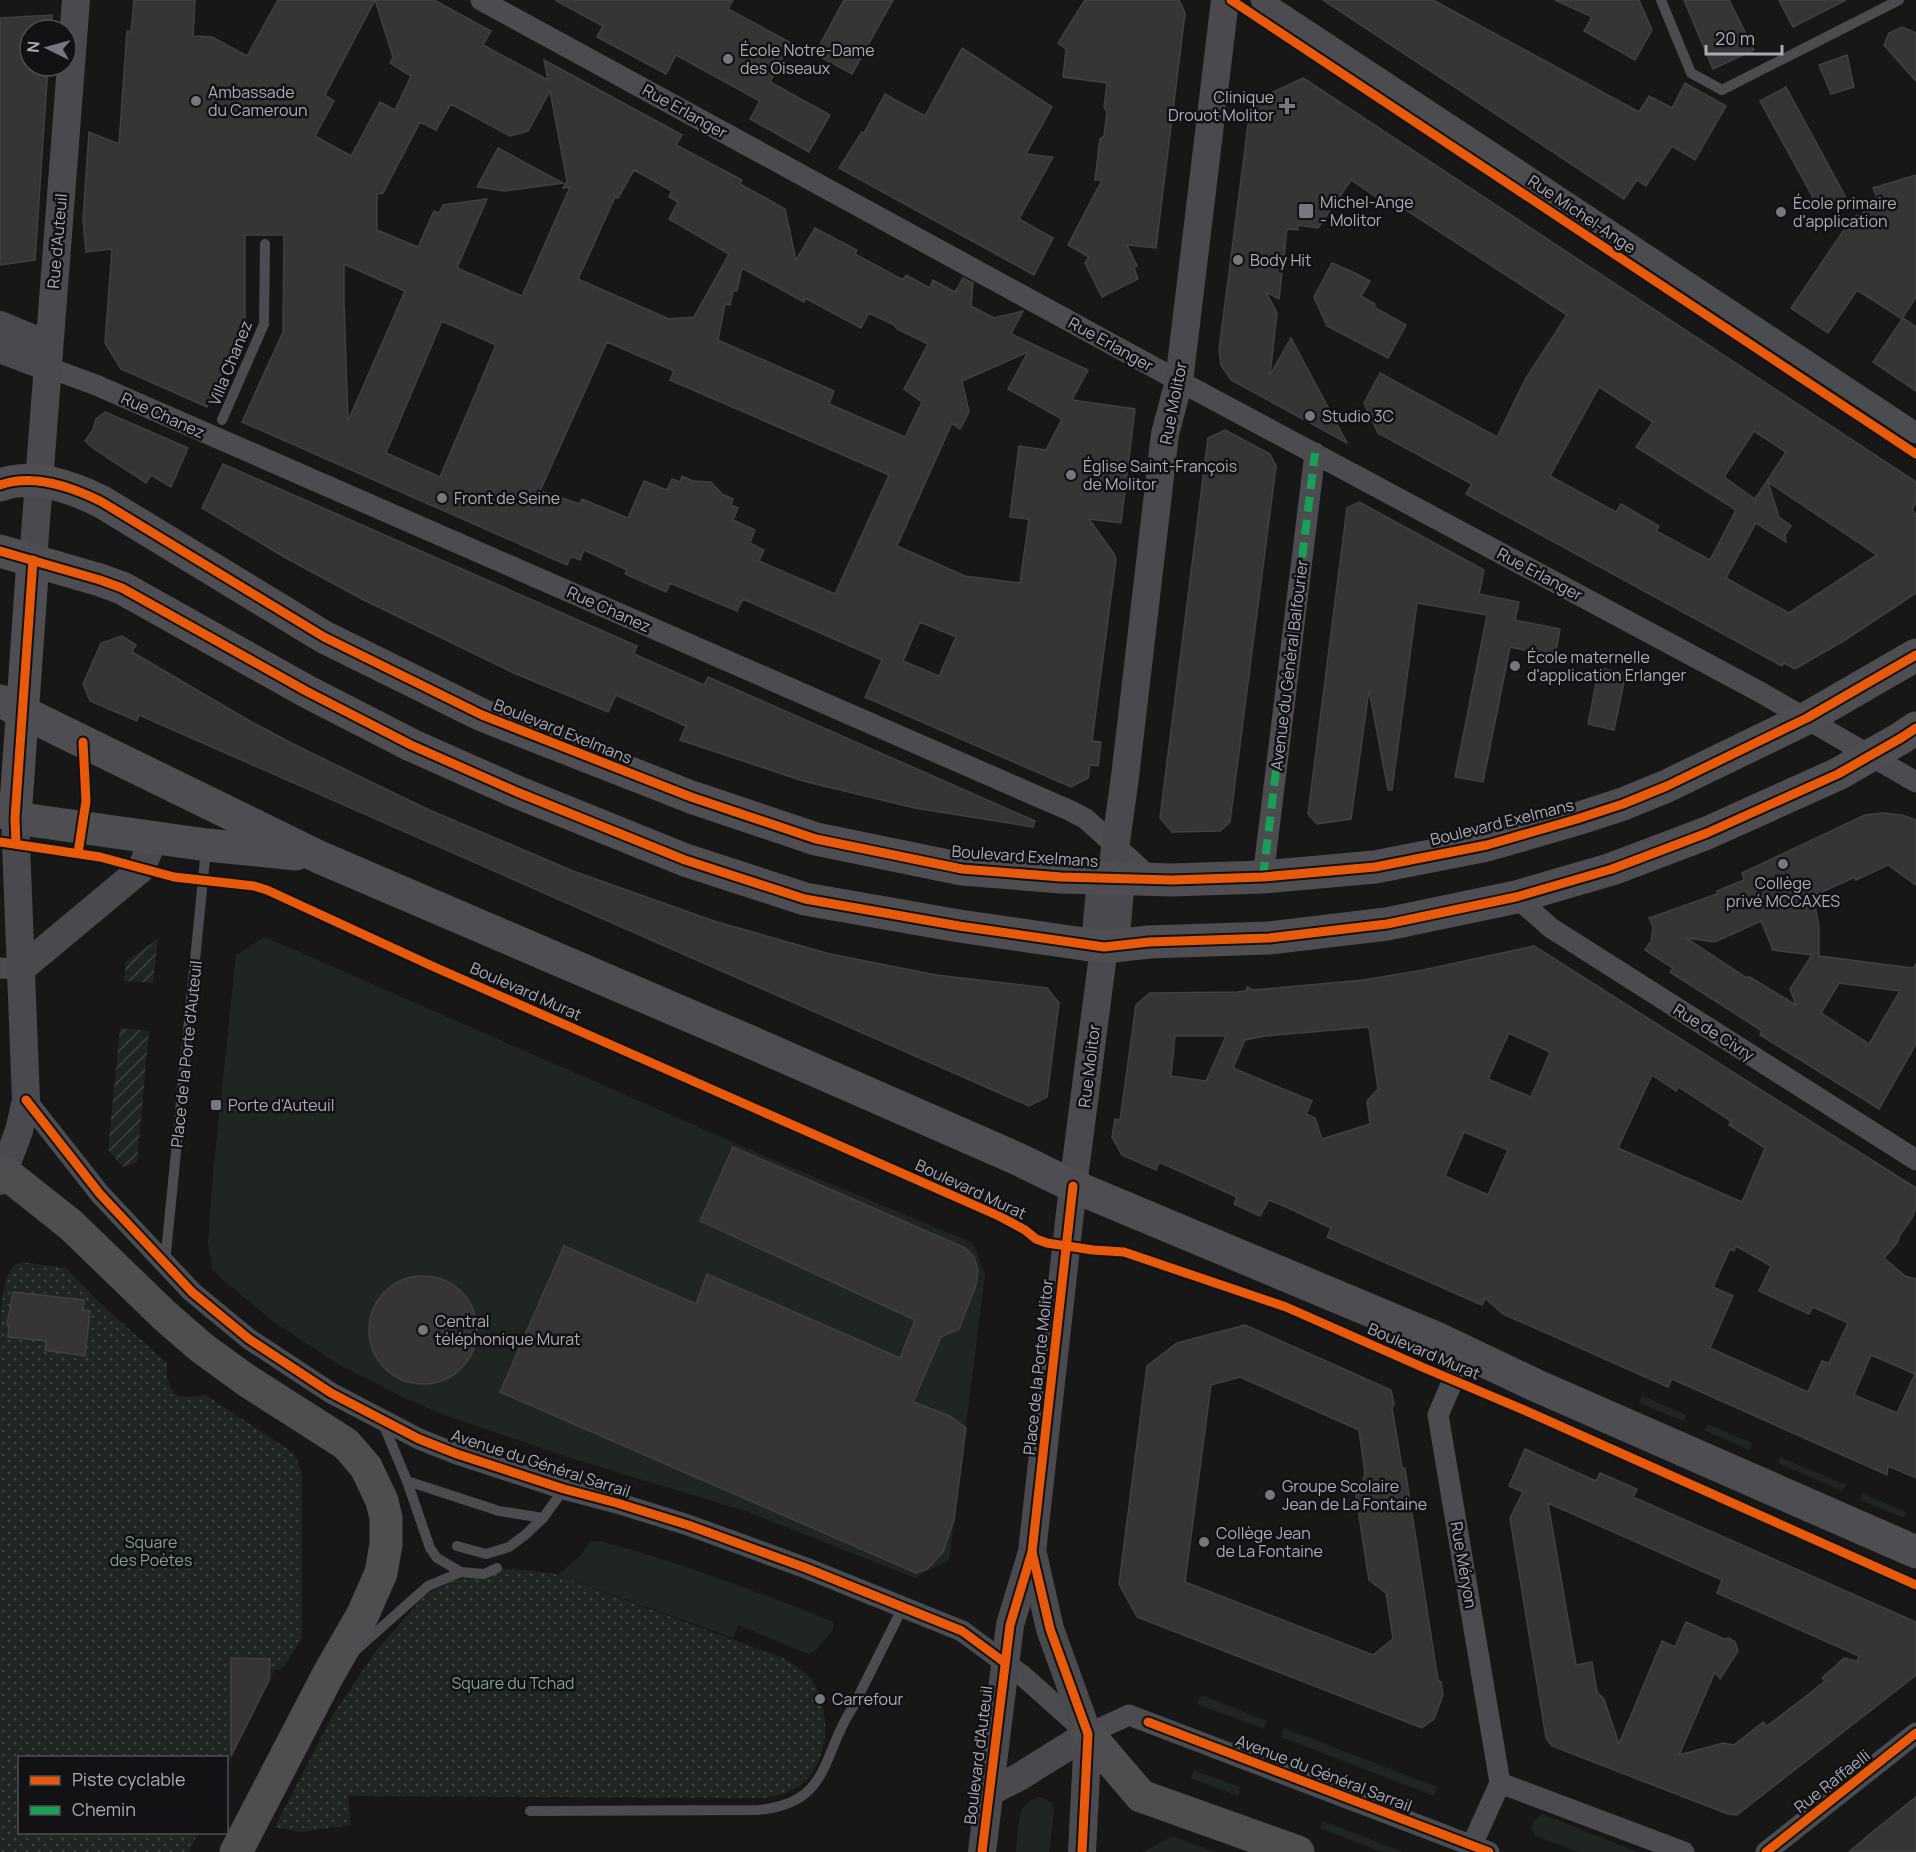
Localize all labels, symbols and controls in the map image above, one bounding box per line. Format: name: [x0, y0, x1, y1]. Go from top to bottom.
north arrow: [18, 18, 78, 78]
scale bar: [1706, 18, 1782, 56]
text: 20 m: [1715, 26, 1755, 50]
place label: École Notre-Dame des Oiseaux: [740, 39, 875, 79]
text: N: [22, 40, 45, 53]
marker: École Notre-Dame des Oiseaux: [721, 52, 735, 66]
street label: Rue Erlanger: [639, 79, 732, 143]
place label: Ambassade du Cameroun: [208, 81, 307, 121]
place label: Clinique Drouot Molitor: [1168, 86, 1274, 126]
marker: Ambassade du Cameroun: [189, 94, 203, 108]
marker: Clinique Drouot Molitor: [1278, 97, 1296, 115]
street label: Rue Michel-Ange: [1524, 170, 1640, 258]
place label: Michel-Ange - Molitor: [1320, 191, 1414, 231]
place label: École primaire d'application: [1793, 192, 1897, 232]
street label: Rue d'Auteuil: [42, 193, 72, 289]
marker: Michel-Ange - Molitor: [1297, 202, 1315, 220]
marker: École primaire d'application: [1774, 205, 1788, 219]
place label: Body Hit: [1250, 249, 1312, 271]
marker: Body Hit: [1231, 253, 1245, 267]
street label: Rue Erlanger: [1065, 312, 1158, 376]
street label: Villa Chanez: [203, 317, 257, 409]
street label: Rue Molitor: [1154, 360, 1192, 446]
street label: Rue Chanez: [118, 387, 208, 443]
place label: Studio 3C: [1322, 405, 1394, 427]
marker: Studio 3C: [1303, 409, 1317, 423]
place label: Église Saint-François de Molitor: [1083, 455, 1237, 495]
marker: Église Saint-François de Molitor: [1064, 468, 1078, 482]
place label: Front de Seine: [454, 487, 560, 509]
marker: Front de Seine: [435, 491, 449, 505]
street label: Rue Erlanger: [1493, 542, 1587, 606]
street label: Avenue du Général Balfourier: [1265, 558, 1313, 772]
street label: Rue Chanez: [564, 581, 654, 637]
place label: École maternelle d'application Erlanger: [1527, 646, 1687, 686]
marker: École maternelle d'application Erlanger: [1508, 659, 1522, 673]
street label: Boulevard Exelmans: [491, 693, 635, 769]
street label: Boulevard Exelmans: [1428, 794, 1576, 850]
street label: Boulevard Exelmans: [951, 840, 1099, 872]
marker: Collège privé MCCAXES: [1776, 857, 1790, 871]
place label: Collège privé MCCAXES: [1726, 872, 1840, 912]
street label: Boulevard Murat: [467, 957, 585, 1025]
street label: Place de la Porte d'Auteuil: [165, 959, 207, 1149]
street label: Rue de Civry: [1669, 998, 1759, 1066]
street label: Rue Molitor: [1073, 1023, 1105, 1109]
place label: Porte d'Auteuil: [228, 1094, 335, 1116]
marker: Porte d'Auteuil: [209, 1098, 223, 1112]
street label: Boulevard Murat: [912, 1154, 1030, 1224]
street label: Place de la Porte Molitor: [1018, 1278, 1058, 1456]
place label: Central téléphonique Murat: [435, 1310, 581, 1350]
street label: Boulevard Murat: [1364, 1317, 1484, 1385]
marker: Central téléphonique Murat: [416, 1323, 430, 1337]
street label: Avenue du Général Sarrail: [449, 1424, 633, 1502]
place label: Groupe Scolaire Jean de La Fontaine: [1282, 1475, 1427, 1515]
marker: Groupe Scolaire Jean de La Fontaine: [1263, 1488, 1277, 1502]
street label: Rue Méryon: [1446, 1520, 1482, 1610]
place label: Collège Jean de La Fontaine: [1216, 1522, 1323, 1562]
park label: Square des Poètes: [110, 1531, 192, 1571]
marker: Collège Jean de La Fontaine: [1197, 1535, 1211, 1549]
park label: Square du Tchad: [451, 1672, 575, 1694]
street label: Boulevard d'Auteuil: [959, 1684, 997, 1826]
place label: Carrefour: [832, 1688, 903, 1710]
marker: Carrefour: [813, 1692, 827, 1706]
street label: Avenue du Général Sarrail: [1233, 1729, 1415, 1817]
street label: Rue Raffaelli: [1789, 1744, 1875, 1818]
legend: [18, 1756, 228, 1834]
text: Piste cyclable: [72, 1767, 186, 1791]
text: Chemin: [72, 1797, 136, 1821]

